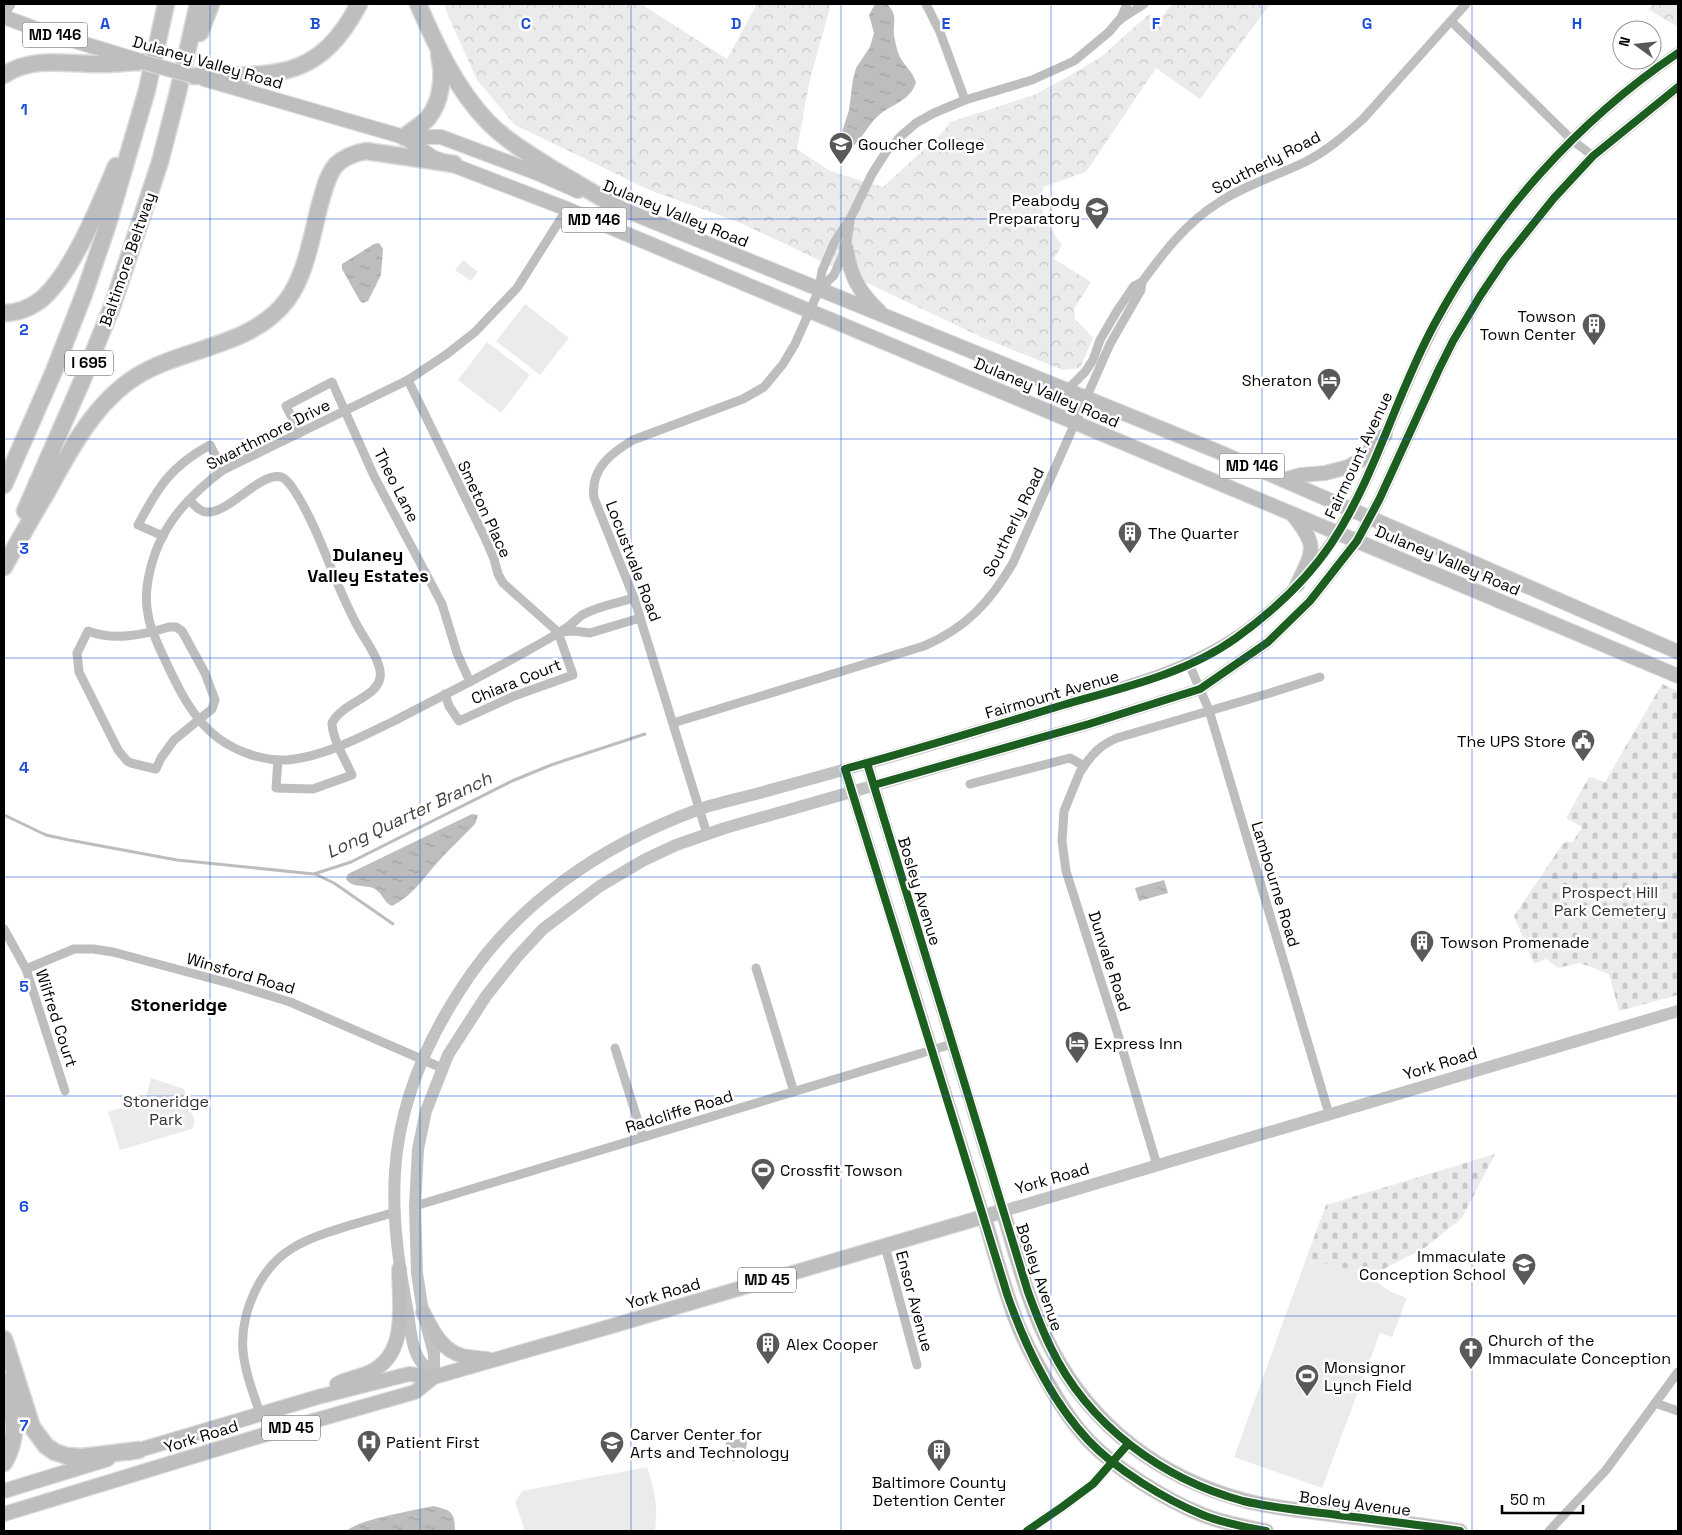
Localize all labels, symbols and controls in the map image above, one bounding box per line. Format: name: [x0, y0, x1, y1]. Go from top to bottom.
text: A: [100, 13, 110, 34]
text: B: [310, 13, 320, 34]
text: C: [521, 13, 531, 34]
text: D: [731, 13, 741, 34]
text: E: [942, 13, 951, 34]
text: F: [1152, 13, 1161, 34]
text: G: [1362, 13, 1372, 34]
text: H: [1572, 13, 1582, 34]
north arrow: [1612, 20, 1662, 70]
road number: MD 146: [22, 22, 88, 48]
street label: Dulaney Valley Road: [130, 31, 286, 94]
text: N: [1615, 35, 1634, 49]
text: 1: [20, 99, 28, 120]
street label: Southerly Road: [1208, 126, 1324, 199]
school or university icon: Goucher College: [828, 131, 854, 165]
place label: Goucher College: [858, 134, 984, 155]
street label: Dulaney Valley Road: [600, 175, 752, 252]
street label: Baltimore Beltway: [95, 189, 160, 329]
place label: Peabody Preparatory: [988, 190, 1080, 229]
school or university icon: Peabody Preparatory: [1084, 196, 1110, 230]
road number: MD 146: [562, 208, 626, 232]
place label: Towson Town Center: [1480, 306, 1576, 345]
building icon: Towson Town Center: [1581, 312, 1607, 346]
text: 2: [19, 319, 29, 340]
road number: I 695: [65, 350, 113, 376]
street label: Dulaney Valley Road: [971, 352, 1122, 433]
hotel icon: Sheraton: [1316, 367, 1342, 401]
place label: Sheraton: [1242, 370, 1312, 391]
street label: Fairmount Avenue: [1320, 388, 1397, 522]
street label: Swarthmore Drive: [203, 394, 334, 475]
street label: Theo Lane: [369, 445, 424, 526]
road number: MD 146: [1220, 454, 1284, 478]
street label: Smeton Place: [453, 457, 516, 561]
street label: Southerly Road: [978, 464, 1049, 580]
street label: Locustvale Road: [601, 498, 666, 625]
building icon: The Quarter: [1117, 520, 1143, 554]
street label: Dulaney Valley Road: [1372, 520, 1523, 601]
place label: The Quarter: [1148, 523, 1239, 544]
text: 3: [19, 538, 29, 559]
district label: Dulaney Valley Estates: [307, 543, 429, 587]
street label: Chiara Court: [468, 654, 564, 709]
street label: Fairmount Avenue: [983, 665, 1122, 724]
public building icon: The UPS Store: [1570, 728, 1596, 762]
place label: The UPS Store: [1457, 731, 1566, 752]
text: 4: [19, 757, 29, 778]
water label: Long Quarter Branch: [322, 766, 496, 863]
street label: Lambourne Road: [1246, 819, 1305, 950]
street label: Bosley Avenue: [893, 834, 946, 948]
park label: Prospect Hill Park Cemetery: [1554, 882, 1666, 921]
street label: Dunvale Road: [1083, 908, 1136, 1014]
building icon: Towson Promenade: [1409, 929, 1435, 963]
place label: Towson Promenade: [1440, 932, 1590, 953]
street label: Winsford Road: [184, 948, 298, 999]
street label: Wilfred Court: [31, 966, 82, 1070]
text: 5: [19, 976, 29, 997]
district label: Stoneridge: [131, 993, 227, 1016]
hotel icon: Express Inn: [1064, 1030, 1090, 1064]
place label: Express Inn: [1094, 1033, 1183, 1054]
street label: York Road: [1401, 1042, 1480, 1085]
street label: Radcliffe Road: [623, 1085, 736, 1138]
park label: Stoneridge Park: [123, 1091, 209, 1130]
sports icon: Crossfit Towson: [750, 1157, 776, 1191]
street label: York Road: [1013, 1158, 1092, 1199]
place label: Crossfit Towson: [780, 1160, 903, 1181]
text: 6: [19, 1196, 29, 1217]
street label: Bosley Avenue: [1011, 1221, 1068, 1334]
place label: Immaculate Conception School: [1359, 1246, 1506, 1285]
street label: Ensor Avenue: [891, 1248, 938, 1354]
school or university icon: Immaculate Conception School: [1511, 1252, 1537, 1286]
road number: MD 45: [738, 1268, 796, 1292]
street label: York Road: [624, 1273, 703, 1314]
place label: Church of the Immaculate Conception: [1488, 1330, 1671, 1369]
building icon: Alex Cooper: [755, 1331, 781, 1365]
place label: Alex Cooper: [786, 1334, 878, 1355]
church icon: Church of the Immaculate Conception: [1458, 1336, 1484, 1370]
place label: Monsignor Lynch Field: [1324, 1357, 1412, 1396]
sports icon: Monsignor Lynch Field: [1294, 1363, 1320, 1397]
text: 7: [20, 1415, 29, 1436]
street label: York Road: [162, 1415, 241, 1458]
road number: MD 45: [262, 1416, 320, 1440]
place label: Carver Center for Arts and Technology: [630, 1424, 789, 1463]
hospital icon: Patient First: [356, 1429, 382, 1463]
school or university icon: Carver Center for Arts and Technology: [599, 1430, 625, 1464]
place label: Patient First: [386, 1432, 480, 1453]
building icon: Baltimore County Detention Center: [926, 1438, 952, 1472]
place label: Baltimore County Detention Center: [872, 1472, 1006, 1511]
scale bar: [1502, 1482, 1583, 1514]
street label: Bosley Avenue: [1298, 1486, 1412, 1521]
text: 50 m: [1510, 1490, 1545, 1509]

